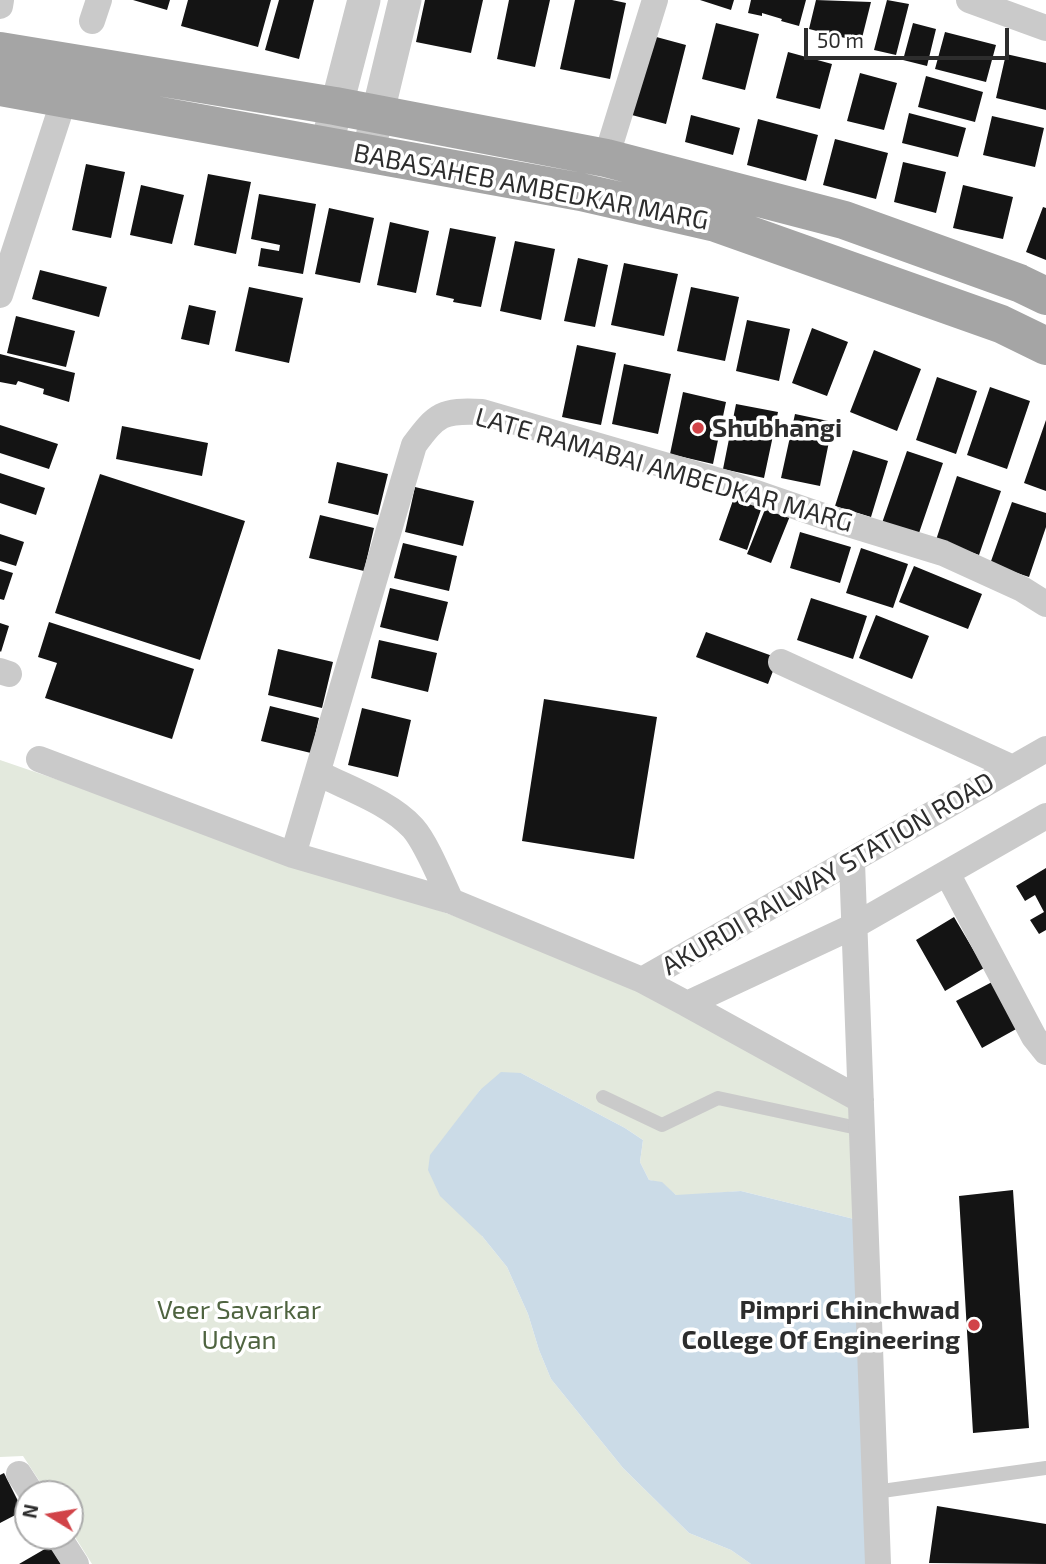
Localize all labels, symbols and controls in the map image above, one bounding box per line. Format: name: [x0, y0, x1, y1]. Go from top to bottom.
scale bar: [808, 14, 1013, 58]
text: 50 m: [817, 27, 864, 52]
street label: BABASAHEB AMBEDKAR MARG: [351, 137, 711, 237]
street label: LATE RAMABAI AMBEDKAR MARG: [472, 401, 856, 539]
place label: Shubhangi: [712, 412, 842, 444]
marker: Shubhangi: [690, 420, 706, 436]
street label: AKURDI RAILWAY STATION ROAD: [656, 766, 1000, 982]
park label: Veer Savarkar Udyan: [157, 1294, 321, 1356]
place label: Pimpri Chinchwad College Of Engineering: [682, 1294, 960, 1356]
marker: Pimpri Chinchwad College Of Engineering: [966, 1317, 982, 1333]
north arrow: [14, 1480, 84, 1550]
text: N: [17, 1502, 42, 1520]

